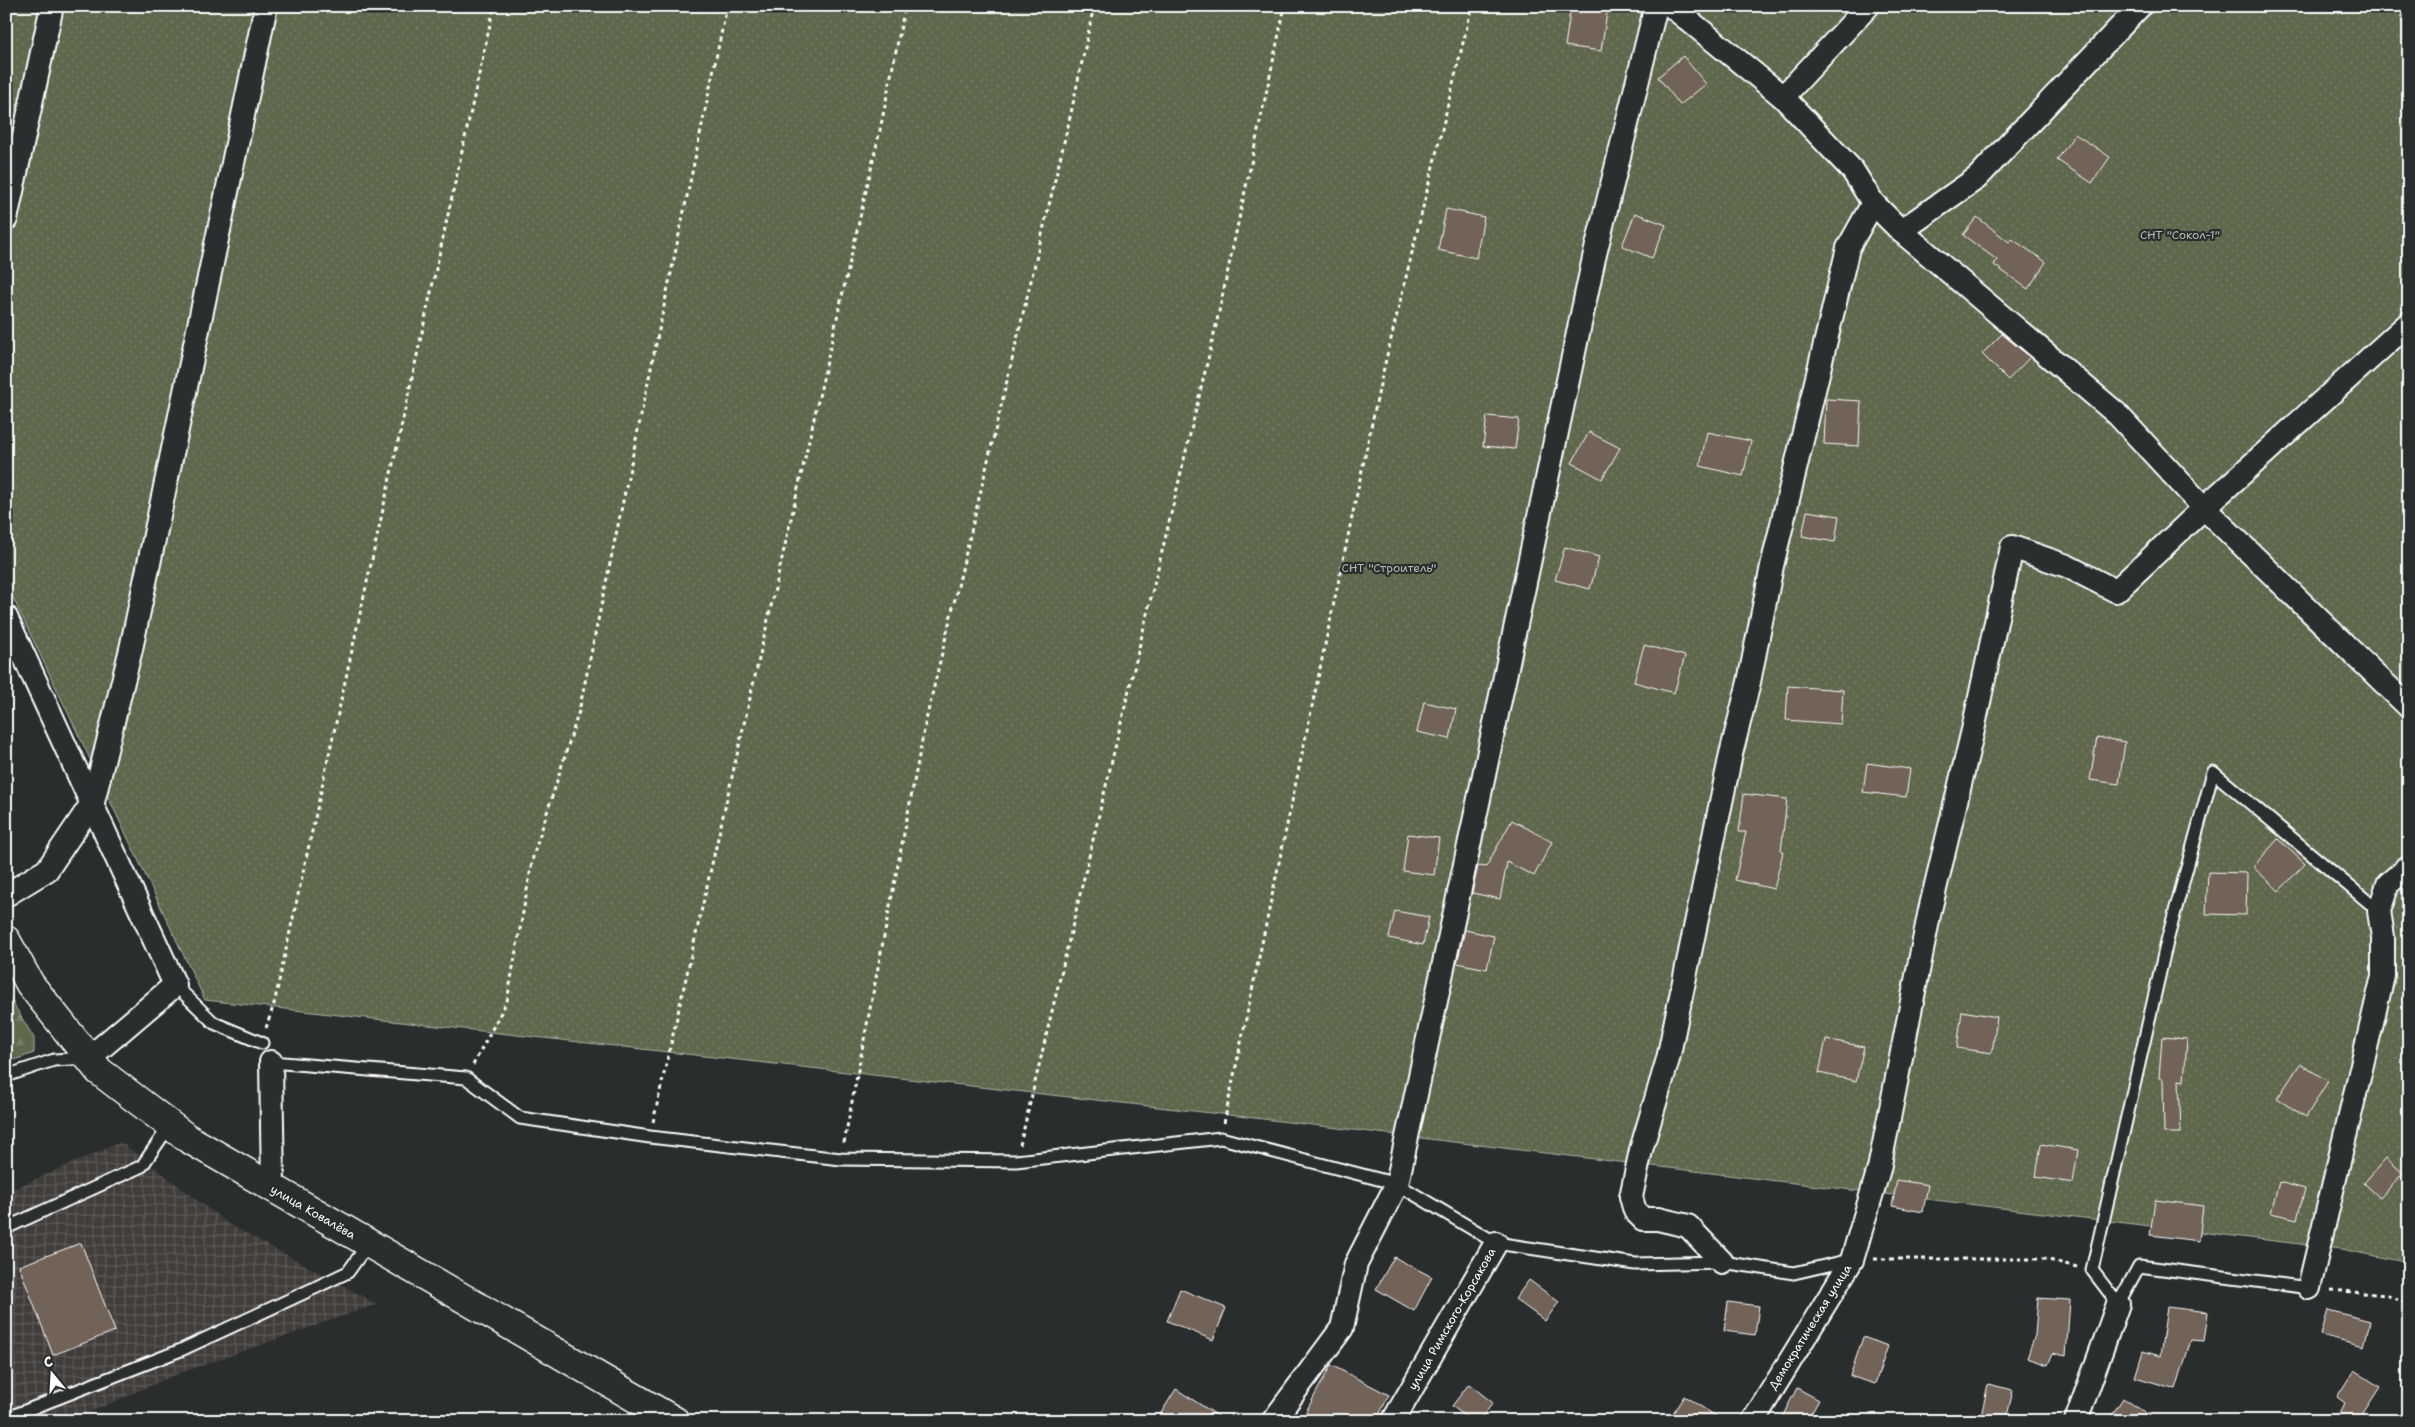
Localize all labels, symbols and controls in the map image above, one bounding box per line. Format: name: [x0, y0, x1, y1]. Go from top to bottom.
park label: СНТ "Сокол-1": [2140, 227, 2220, 243]
park label: СНТ "Строитель": [1342, 560, 1436, 576]
street label: улица Ковалёва: [267, 1181, 359, 1243]
street label: улица Римского-Корсакова: [1405, 1244, 1500, 1393]
street label: Демократическая улица: [1765, 1261, 1856, 1393]
north arrow: [28, 1350, 78, 1400]
text: С: [41, 1352, 55, 1372]

